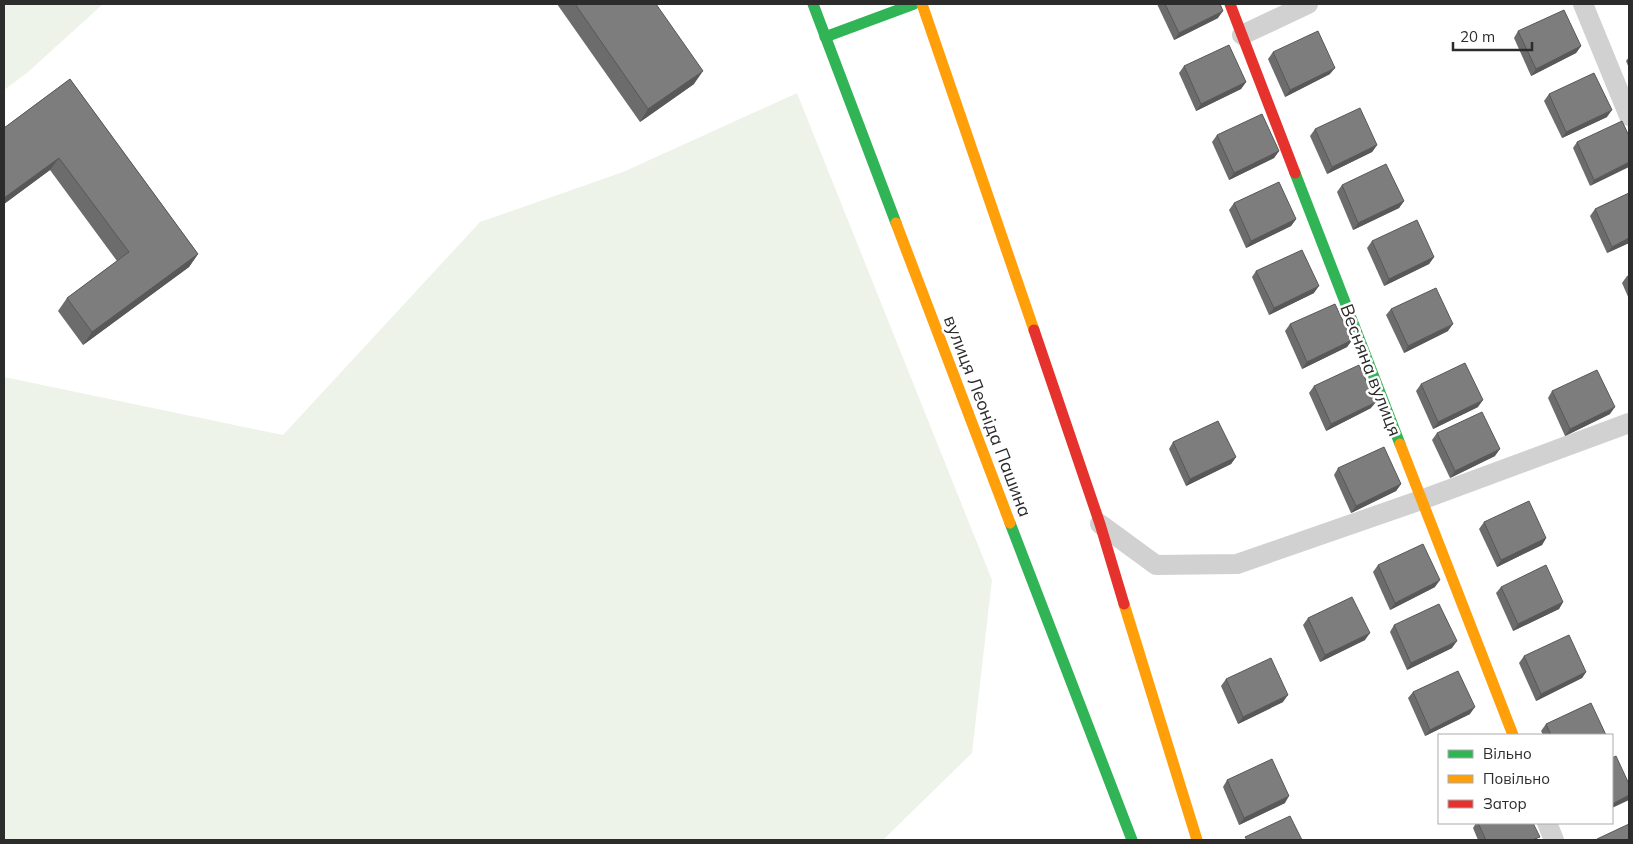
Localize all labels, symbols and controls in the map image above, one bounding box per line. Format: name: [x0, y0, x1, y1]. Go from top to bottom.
scale bar: [1453, 20, 1532, 52]
text: 20 m: [1460, 27, 1495, 46]
street label: Весняна вулиця: [1335, 301, 1407, 439]
street label: вулиця Леоніда Пашина: [939, 312, 1037, 520]
legend: [1438, 734, 1613, 824]
text: Вільно: [1483, 744, 1532, 763]
text: Повільно: [1483, 769, 1550, 788]
text: Затор: [1483, 794, 1527, 813]

